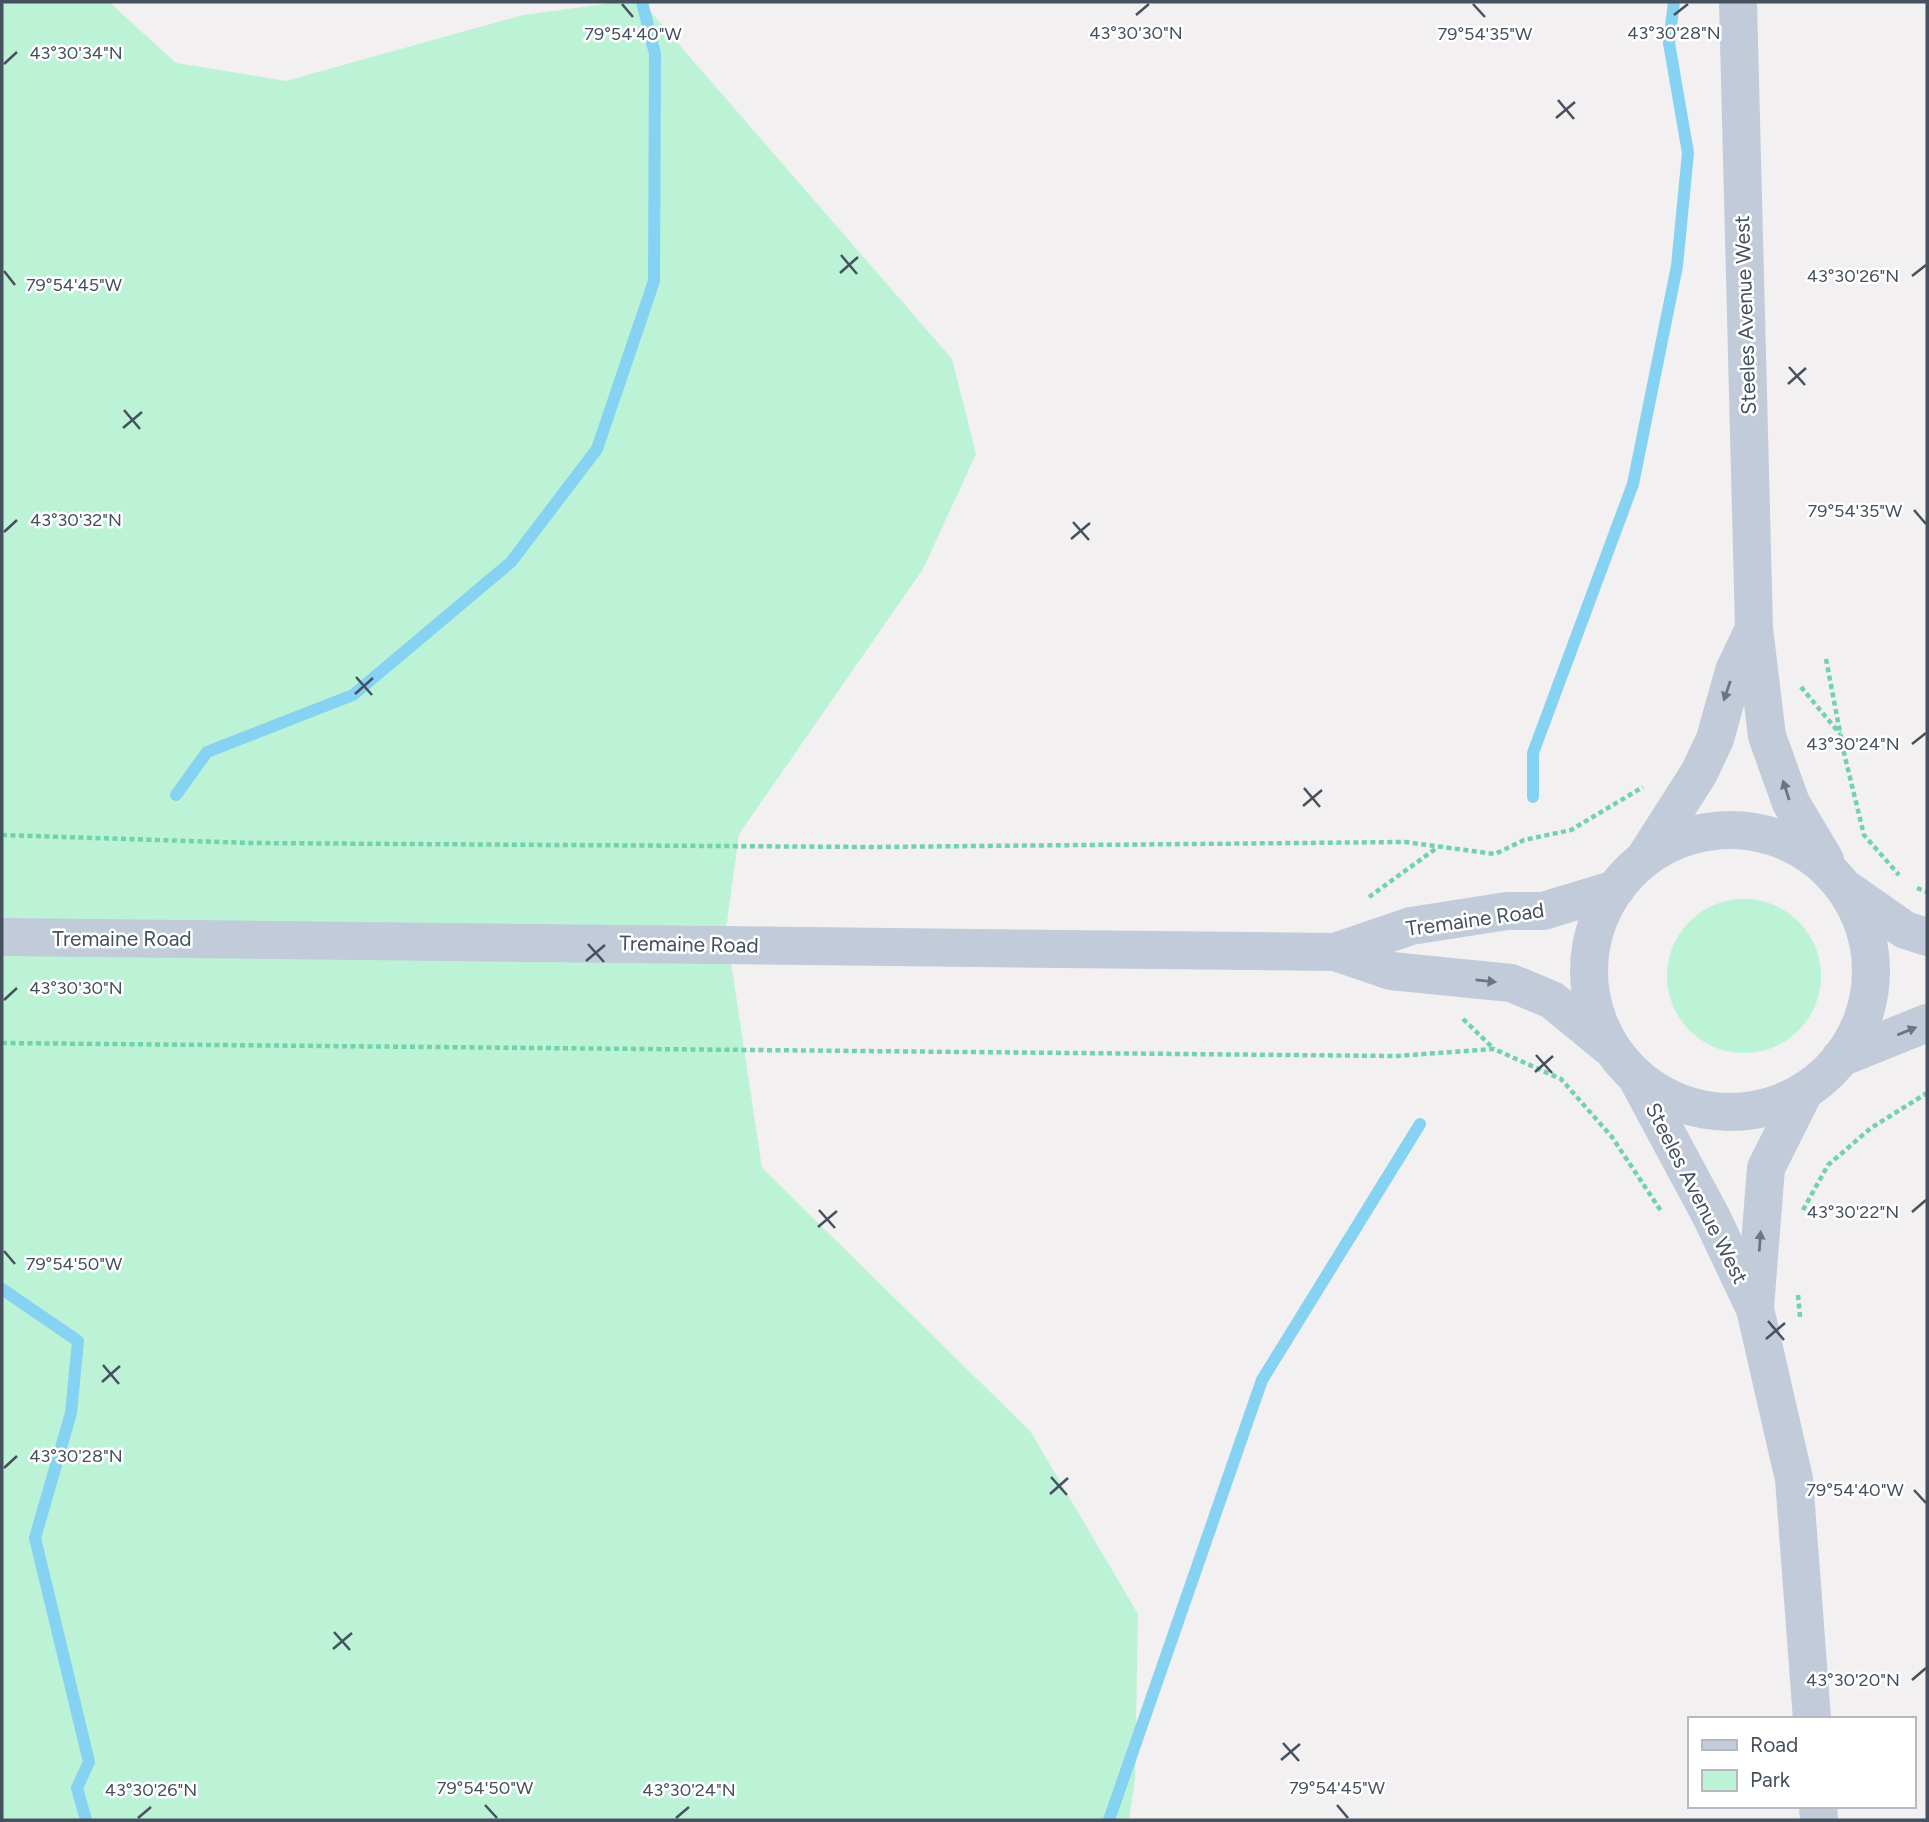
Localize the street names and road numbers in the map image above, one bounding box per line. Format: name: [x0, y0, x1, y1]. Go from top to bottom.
street label: Steeles Avenue West: [1729, 215, 1761, 415]
street label: Tremaine Road: [1404, 897, 1546, 941]
street label: Tremaine Road: [52, 926, 192, 951]
street label: Tremaine Road: [619, 930, 759, 958]
street label: Steeles Avenue West: [1641, 1098, 1753, 1288]

